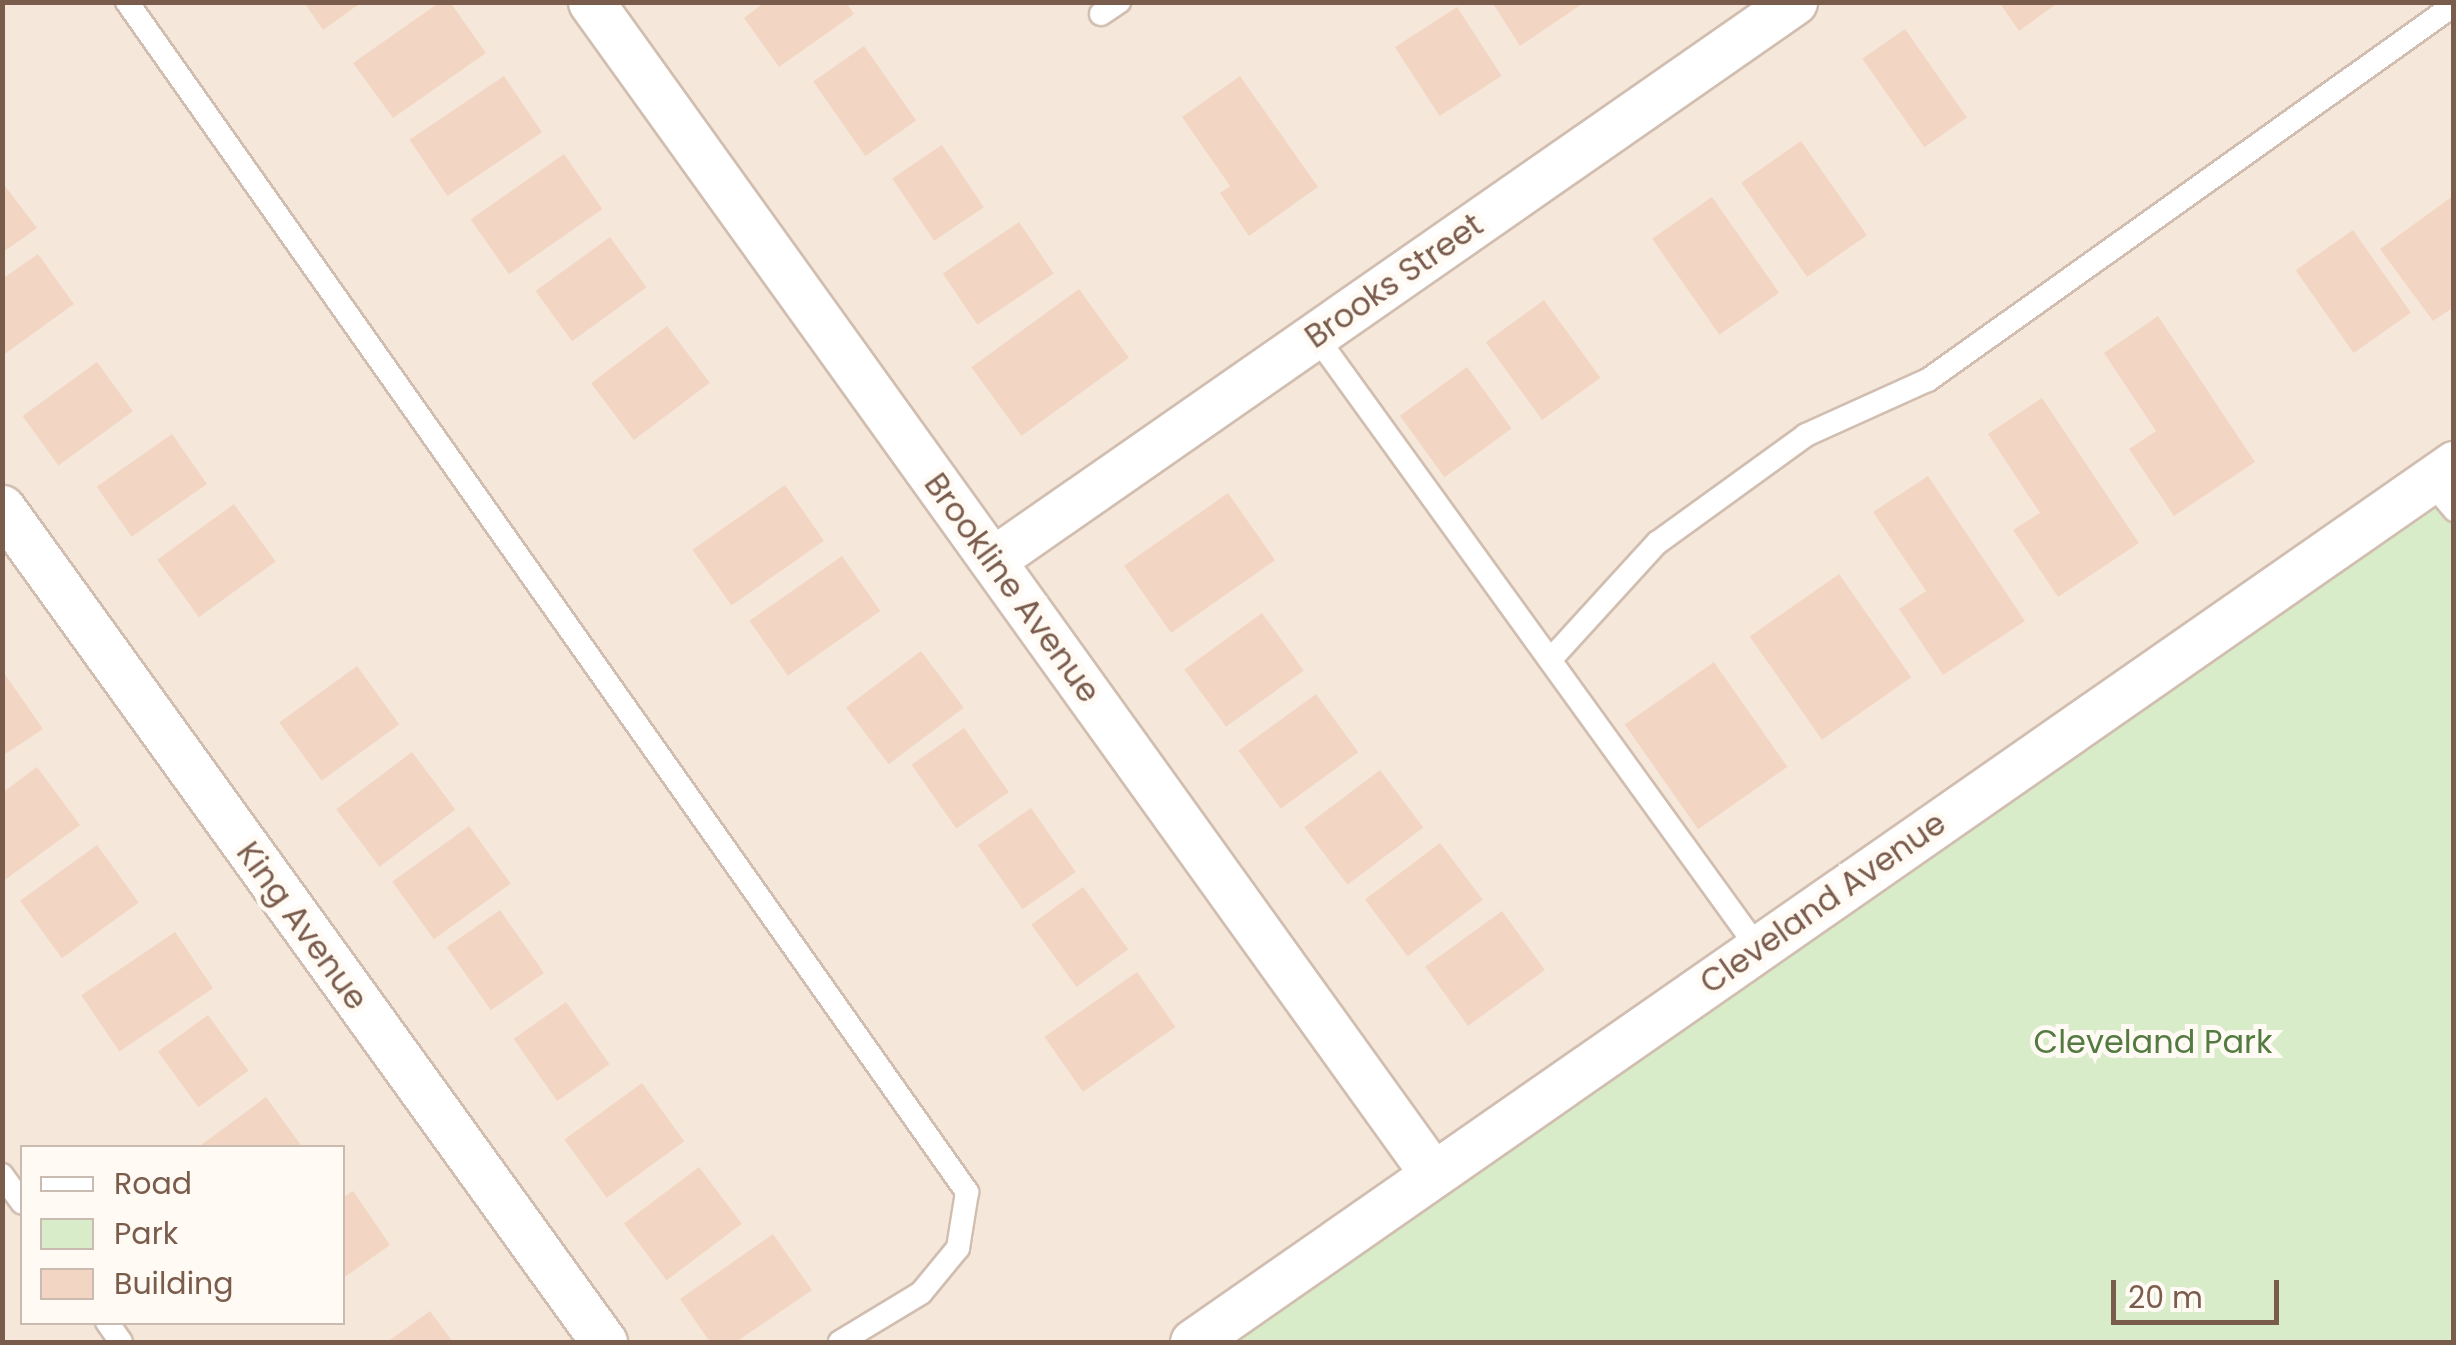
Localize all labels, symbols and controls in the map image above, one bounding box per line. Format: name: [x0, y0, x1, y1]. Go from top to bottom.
street label: Brooks Street: [1298, 206, 1490, 356]
street label: Brookline Avenue: [916, 466, 1108, 710]
street label: Cleveland Avenue: [1693, 804, 1953, 1002]
street label: King Avenue: [228, 835, 376, 1017]
park label: Cleveland Park: [2034, 1023, 2272, 1061]
legend: [20, 1145, 345, 1325]
text: Road: [114, 1162, 192, 1205]
text: Park: [114, 1212, 178, 1255]
scale bar: [2116, 1260, 2284, 1322]
text: Building: [114, 1262, 234, 1305]
text: 20 m: [2128, 1276, 2203, 1319]

